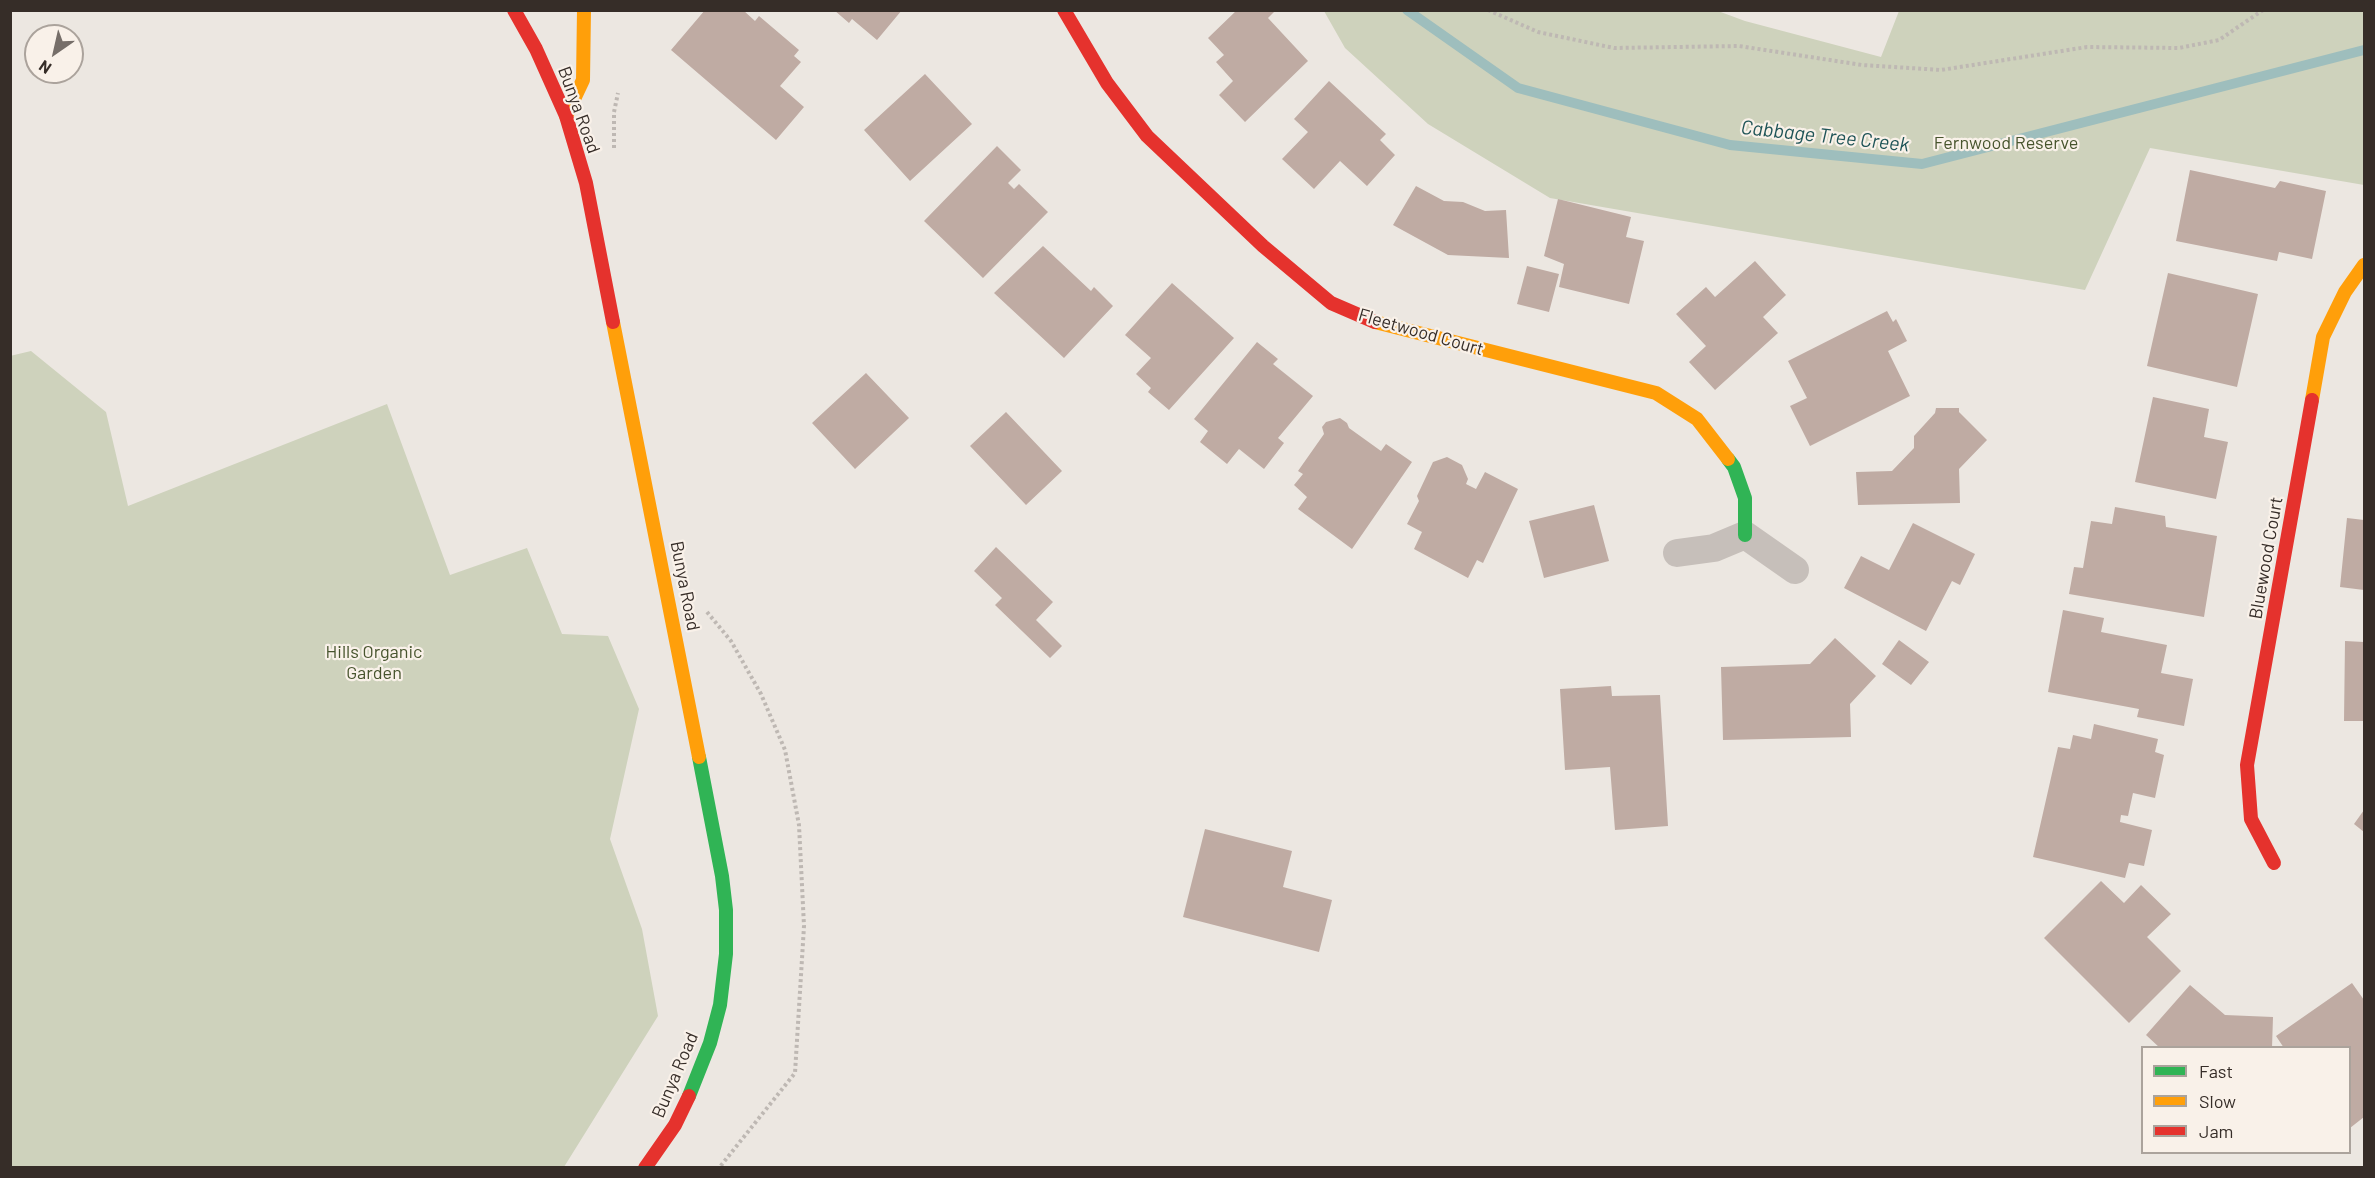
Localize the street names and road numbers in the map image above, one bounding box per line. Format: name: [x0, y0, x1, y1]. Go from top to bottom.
street label: Bunya Road: [553, 64, 605, 156]
street label: Fleetwood Court: [1356, 304, 1486, 360]
street label: Bluewood Court: [2245, 495, 2287, 621]
street label: Bunya Road: [666, 539, 704, 633]
street label: Bunya Road: [647, 1029, 703, 1121]

